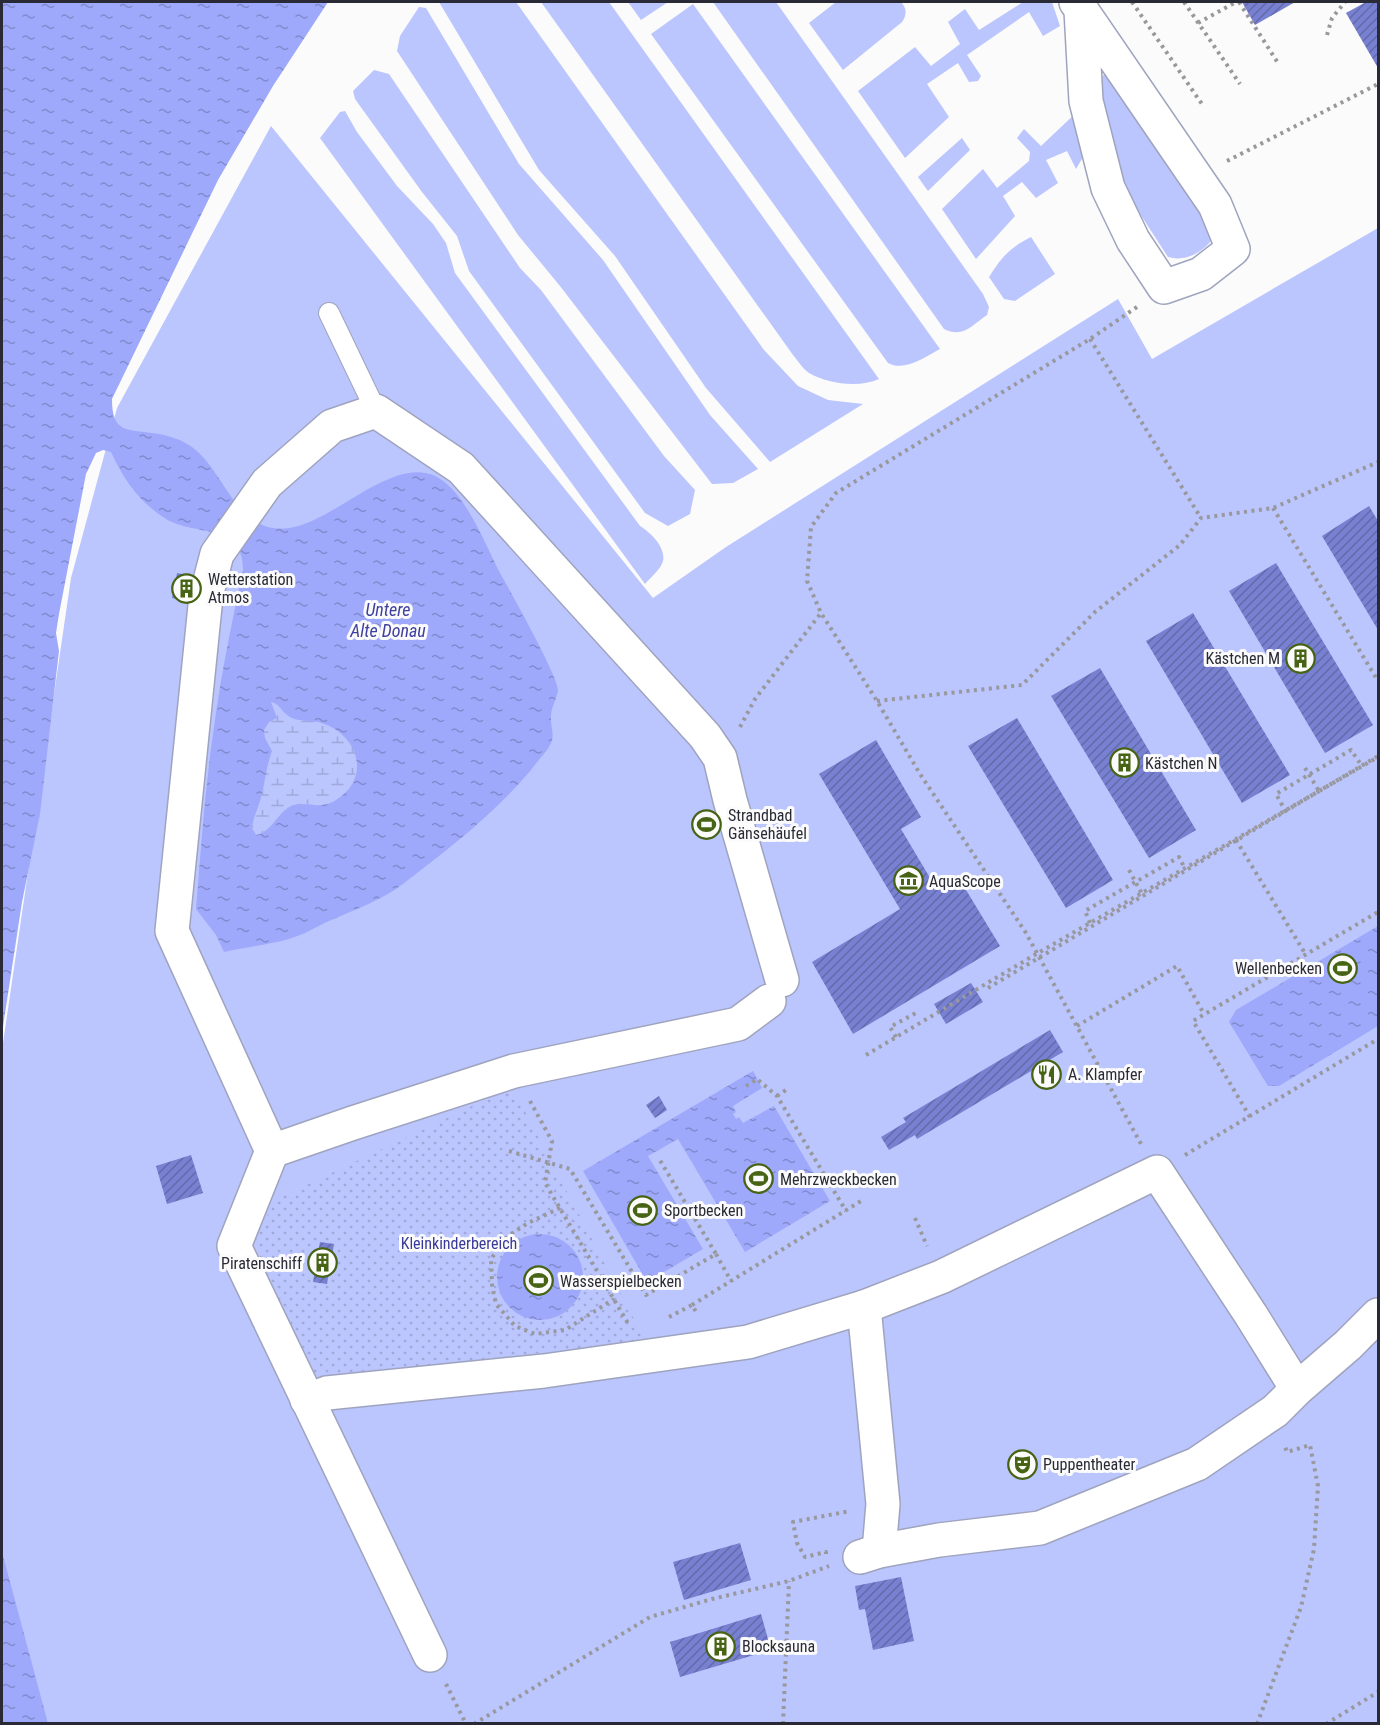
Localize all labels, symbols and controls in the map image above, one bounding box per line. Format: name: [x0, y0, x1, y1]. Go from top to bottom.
place label: Wetterstation Atmos: [208, 570, 293, 607]
building icon: Wetterstation Atmos: [171, 572, 203, 604]
water label: Untere Alte Donau: [349, 599, 426, 641]
building icon: Kästchen M: [1285, 642, 1317, 674]
place label: Kästchen M: [1205, 649, 1280, 668]
building icon: Kästchen N: [1108, 747, 1140, 779]
place label: Kästchen N: [1145, 754, 1217, 773]
place label: Strandbad Gänsehäufel: [728, 806, 807, 843]
sports icon: Strandbad Gänsehäufel: [691, 808, 723, 840]
museum icon: AquaScope: [892, 865, 924, 897]
place label: AquaScope: [929, 872, 1001, 891]
sports icon: Wellenbecken: [1327, 952, 1359, 984]
place label: Wellenbecken: [1235, 959, 1322, 978]
restaurant icon: A. Klampfer: [1031, 1058, 1063, 1090]
place label: A. Klampfer: [1068, 1065, 1142, 1084]
sports icon: Mehrzweckbecken: [743, 1163, 775, 1195]
place label: Mehrzweckbecken: [780, 1170, 897, 1189]
sports icon: Sportbecken: [627, 1194, 659, 1226]
place label: Sportbecken: [664, 1201, 743, 1220]
park label: Kleinkinderbereich: [401, 1234, 517, 1253]
building icon: Piratenschiff: [307, 1247, 339, 1279]
place label: Piratenschiff: [221, 1254, 302, 1273]
sports icon: Wasserspielbecken: [523, 1265, 555, 1297]
place label: Wasserspielbecken: [560, 1272, 682, 1291]
theatre icon: Puppentheater: [1006, 1448, 1038, 1480]
place label: Puppentheater: [1043, 1455, 1135, 1474]
building icon: Blocksauna: [705, 1630, 737, 1662]
place label: Blocksauna: [742, 1637, 815, 1656]

